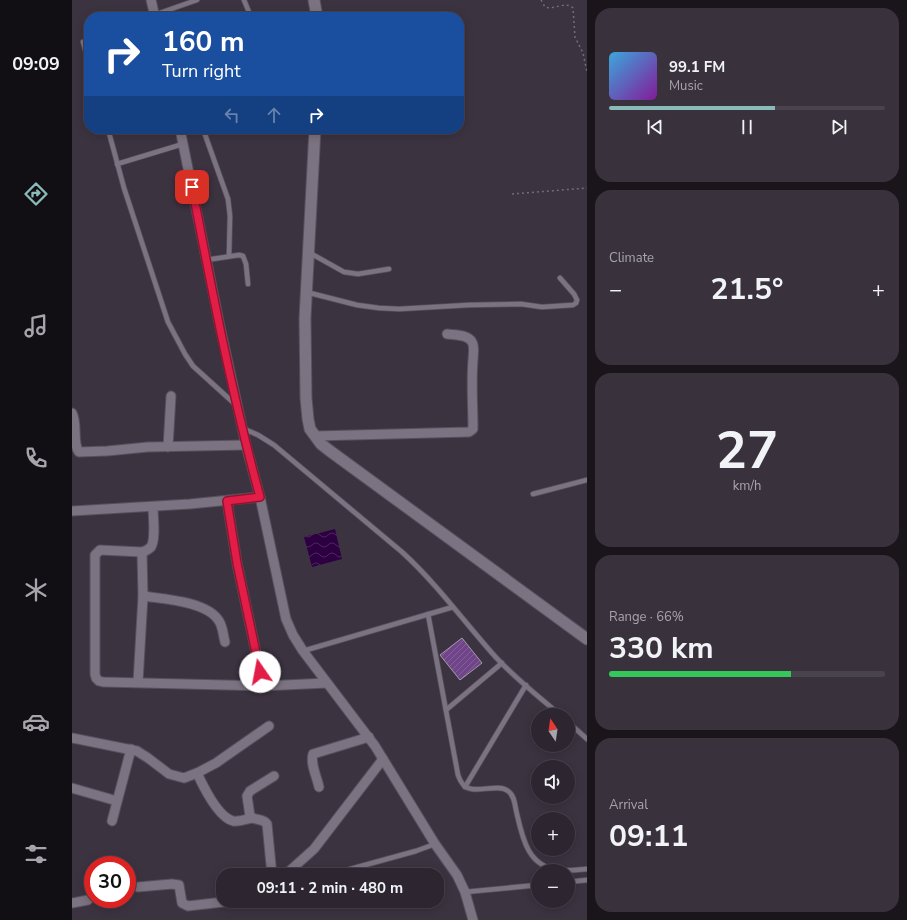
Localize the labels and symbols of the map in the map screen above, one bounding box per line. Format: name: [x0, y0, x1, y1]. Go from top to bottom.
pin: [175, 170, 209, 204]
position arrow: [239, 651, 281, 693]
north arrow: [531, 708, 575, 752]
speed limit sign: 30: [84, 856, 136, 908]

